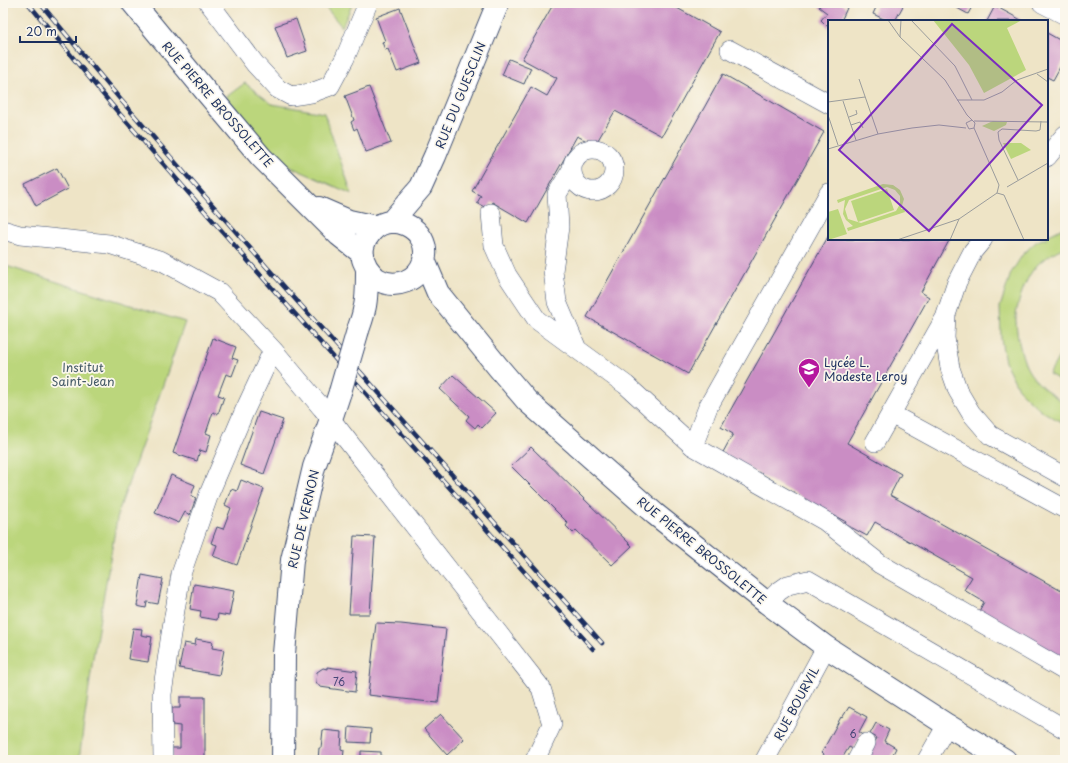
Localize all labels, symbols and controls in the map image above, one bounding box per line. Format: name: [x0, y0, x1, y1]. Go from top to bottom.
scale bar: [20, 18, 76, 44]
inset map: [828, 20, 1048, 240]
text: 20 m: [26, 22, 57, 40]
street label: RUE PIERRE BROSSOLETTE: [158, 37, 278, 171]
street label: RUE DU GUESCLIN: [430, 39, 490, 151]
place label: Lycée L. Modeste Leroy: [824, 353, 907, 385]
school or university icon: Lycée L. Modeste Leroy: [796, 356, 822, 389]
park label: Institut Saint-Jean: [51, 358, 115, 390]
street label: RUE DE VERNON: [283, 468, 323, 570]
street label: RUE PIERRE BROSSOLETTE: [633, 492, 771, 608]
street label: RUE BOURVIL: [769, 663, 823, 743]
house number: 76: [333, 674, 345, 689]
house number: 6: [849, 726, 857, 741]

